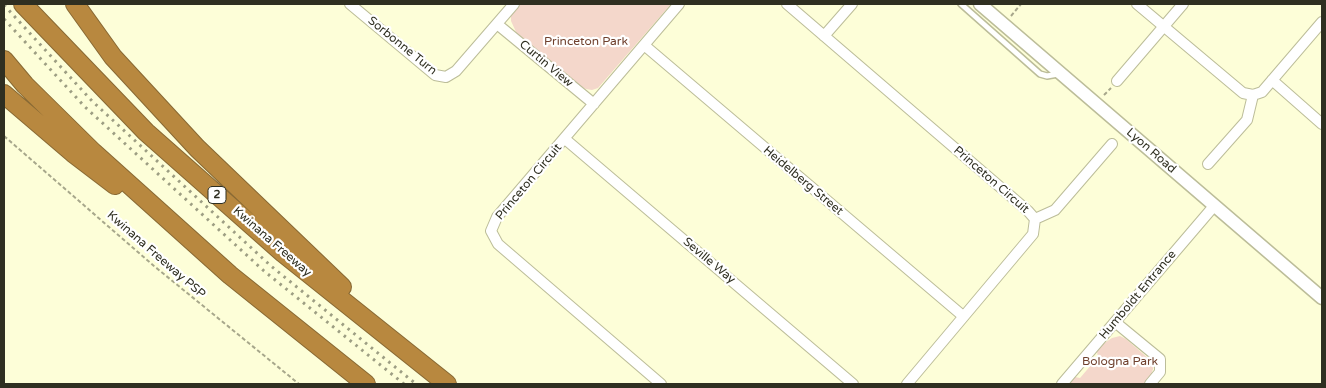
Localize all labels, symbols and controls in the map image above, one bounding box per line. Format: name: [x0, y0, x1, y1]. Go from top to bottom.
street label: Sorbonne Turn: [365, 14, 439, 78]
park label: Princeton Park: [544, 35, 628, 49]
street label: Curtin View: [516, 37, 576, 91]
street label: Lyon Road: [1123, 126, 1179, 176]
street label: Princeton Circuit: [493, 141, 565, 223]
street label: Heidelberg Street: [760, 143, 846, 219]
street label: Princeton Circuit: [950, 143, 1032, 217]
road number: 2: [208, 186, 226, 204]
street label: Kwinana Freeway: [230, 204, 314, 280]
street label: Kwinana Freeway PSP: [104, 208, 208, 302]
street label: Seville Way: [680, 235, 738, 287]
street label: Humboldt Entrance: [1097, 248, 1179, 342]
park label: Bologna Park: [1082, 355, 1158, 369]

